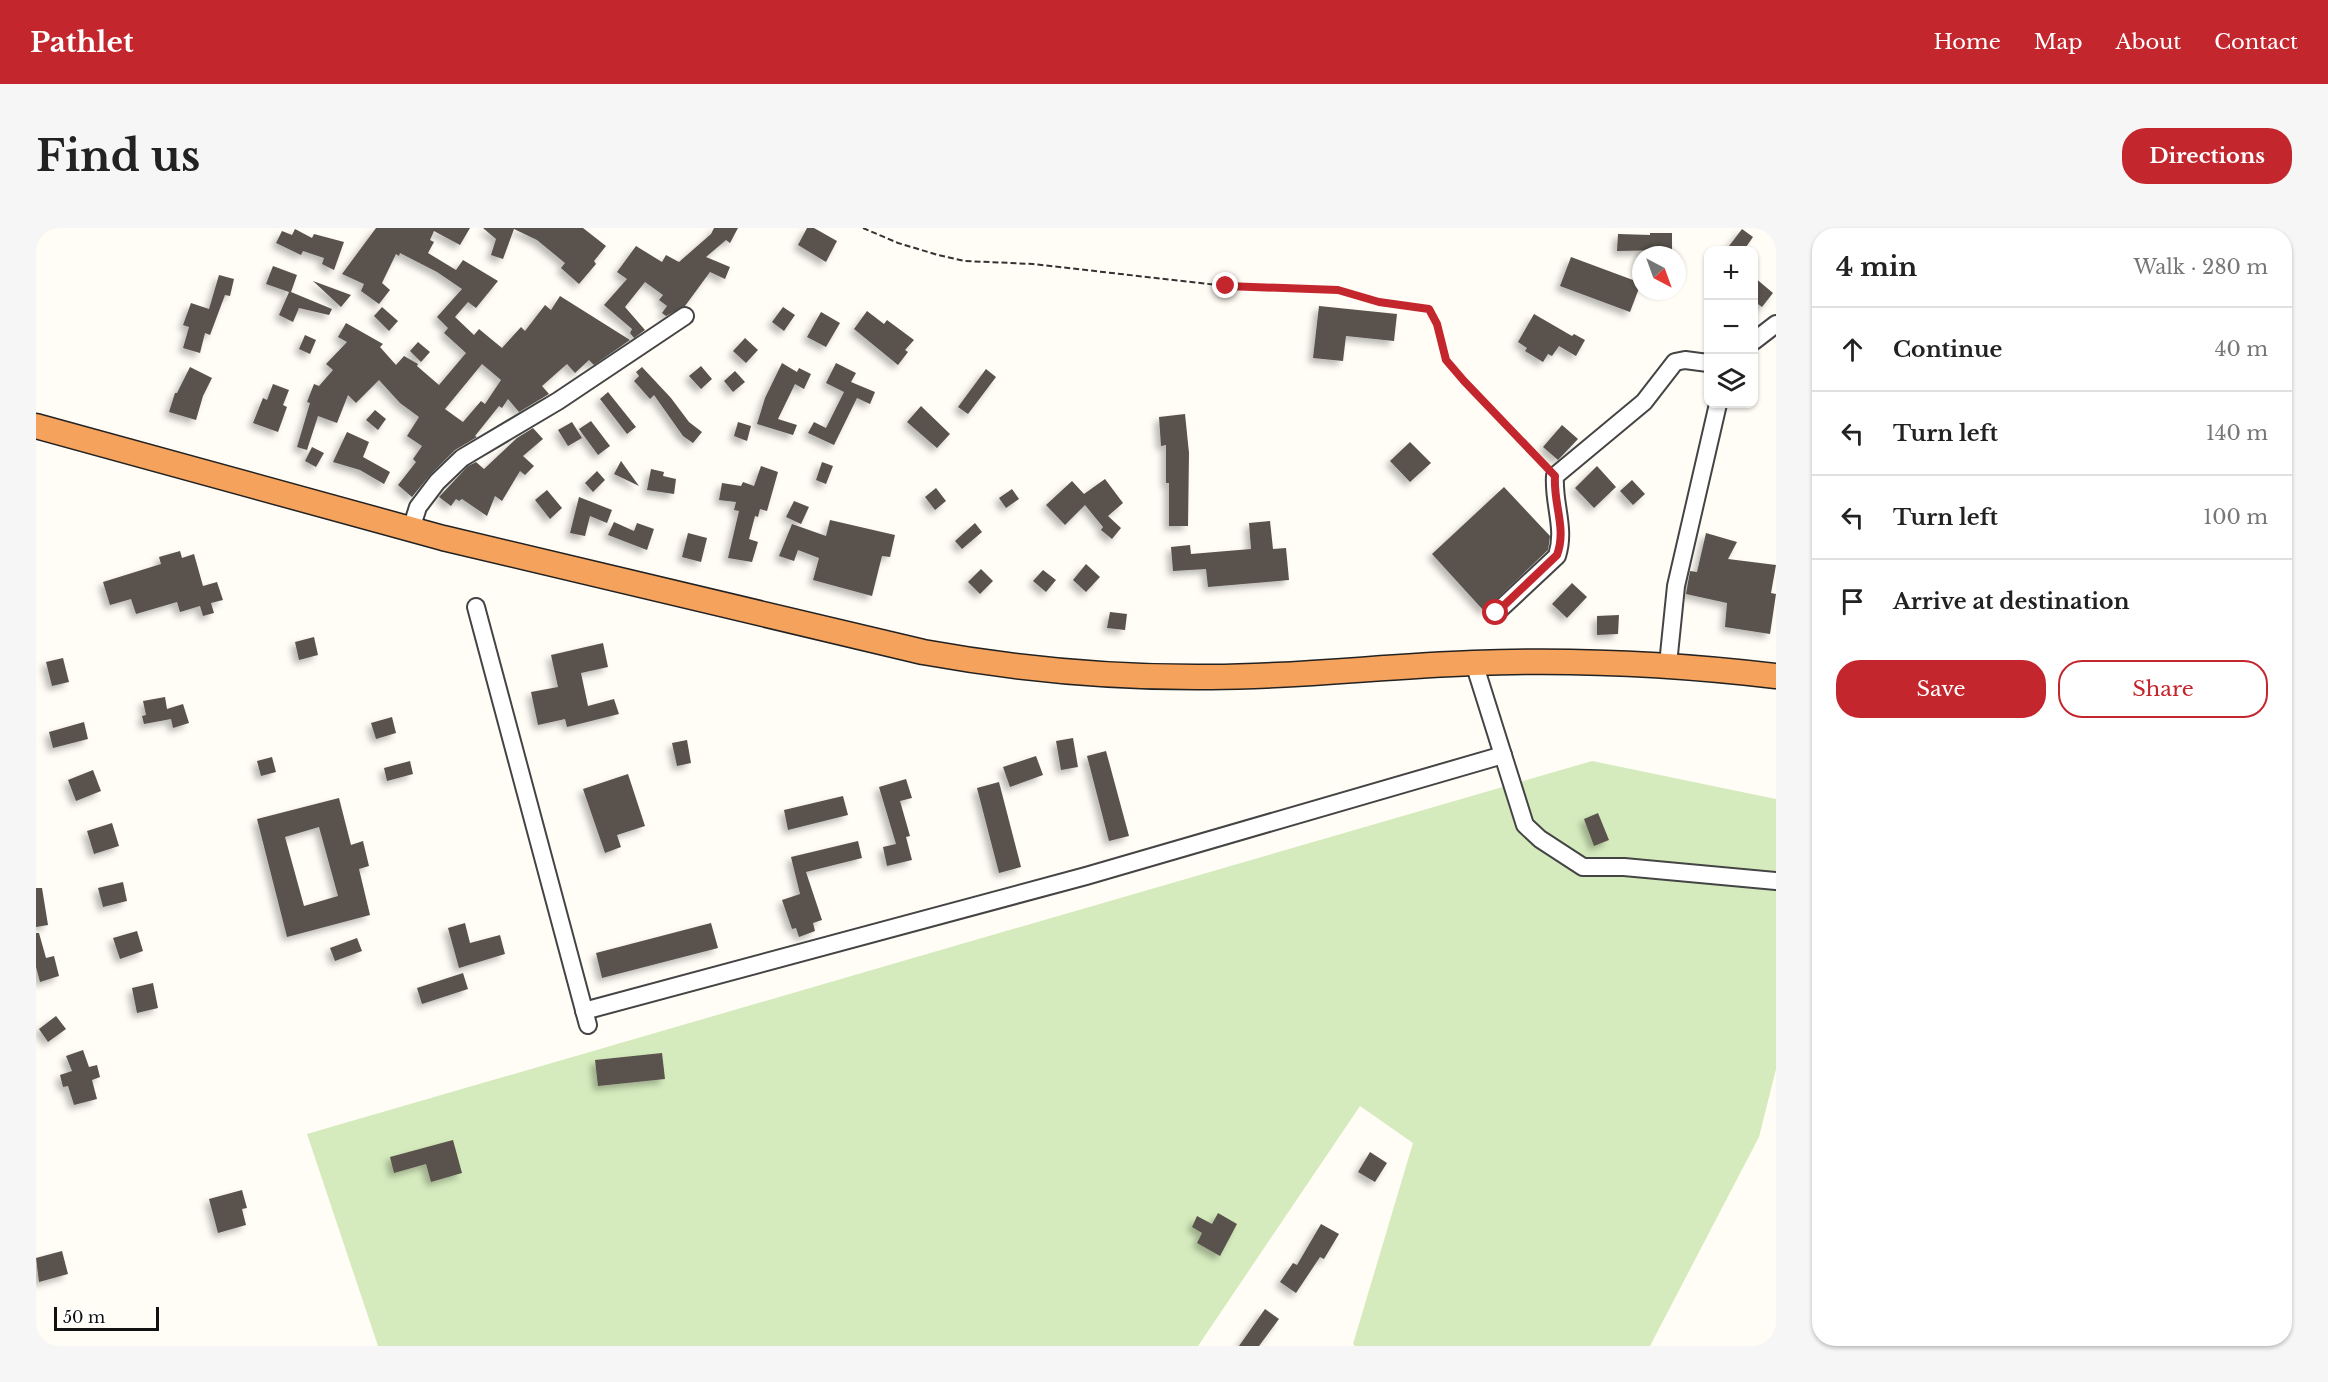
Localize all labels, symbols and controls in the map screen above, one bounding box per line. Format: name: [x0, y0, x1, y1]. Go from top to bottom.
text: Pathlet: [30, 25, 134, 60]
text: Home: [1934, 29, 2001, 55]
text: Map: [2034, 29, 2082, 55]
text: About: [2115, 29, 2181, 55]
text: Contact: [2214, 29, 2298, 55]
button: Directions: [2122, 128, 2292, 184]
text: Find us: [36, 130, 200, 182]
north arrow: [1632, 246, 1686, 300]
map controls: [1704, 246, 1758, 408]
button: +: [1704, 246, 1758, 300]
text: 4 min: [1836, 251, 1917, 283]
text: Walk · 280 m: [2134, 255, 2268, 279]
route end: [1212, 272, 1238, 298]
button: −: [1704, 300, 1758, 354]
icon: ahead: [1836, 333, 1869, 366]
text: Continue: [1893, 336, 2002, 363]
text: 40 m: [2215, 337, 2268, 361]
button: layers: [1704, 354, 1758, 408]
icon: left: [1836, 417, 1869, 450]
text: Turn left: [1893, 420, 1998, 447]
text: 140 m: [2206, 421, 2268, 445]
icon: left: [1836, 501, 1869, 534]
text: Turn left: [1893, 504, 1998, 531]
text: 100 m: [2203, 505, 2268, 529]
icon: arrive: [1836, 585, 1869, 618]
text: Arrive at destination: [1893, 588, 2130, 615]
route start: [1482, 599, 1508, 625]
button: Save: [1836, 660, 2046, 718]
button: Share: [2058, 660, 2268, 718]
scale bar: [54, 1304, 159, 1332]
text: 50 m: [63, 1307, 105, 1327]

